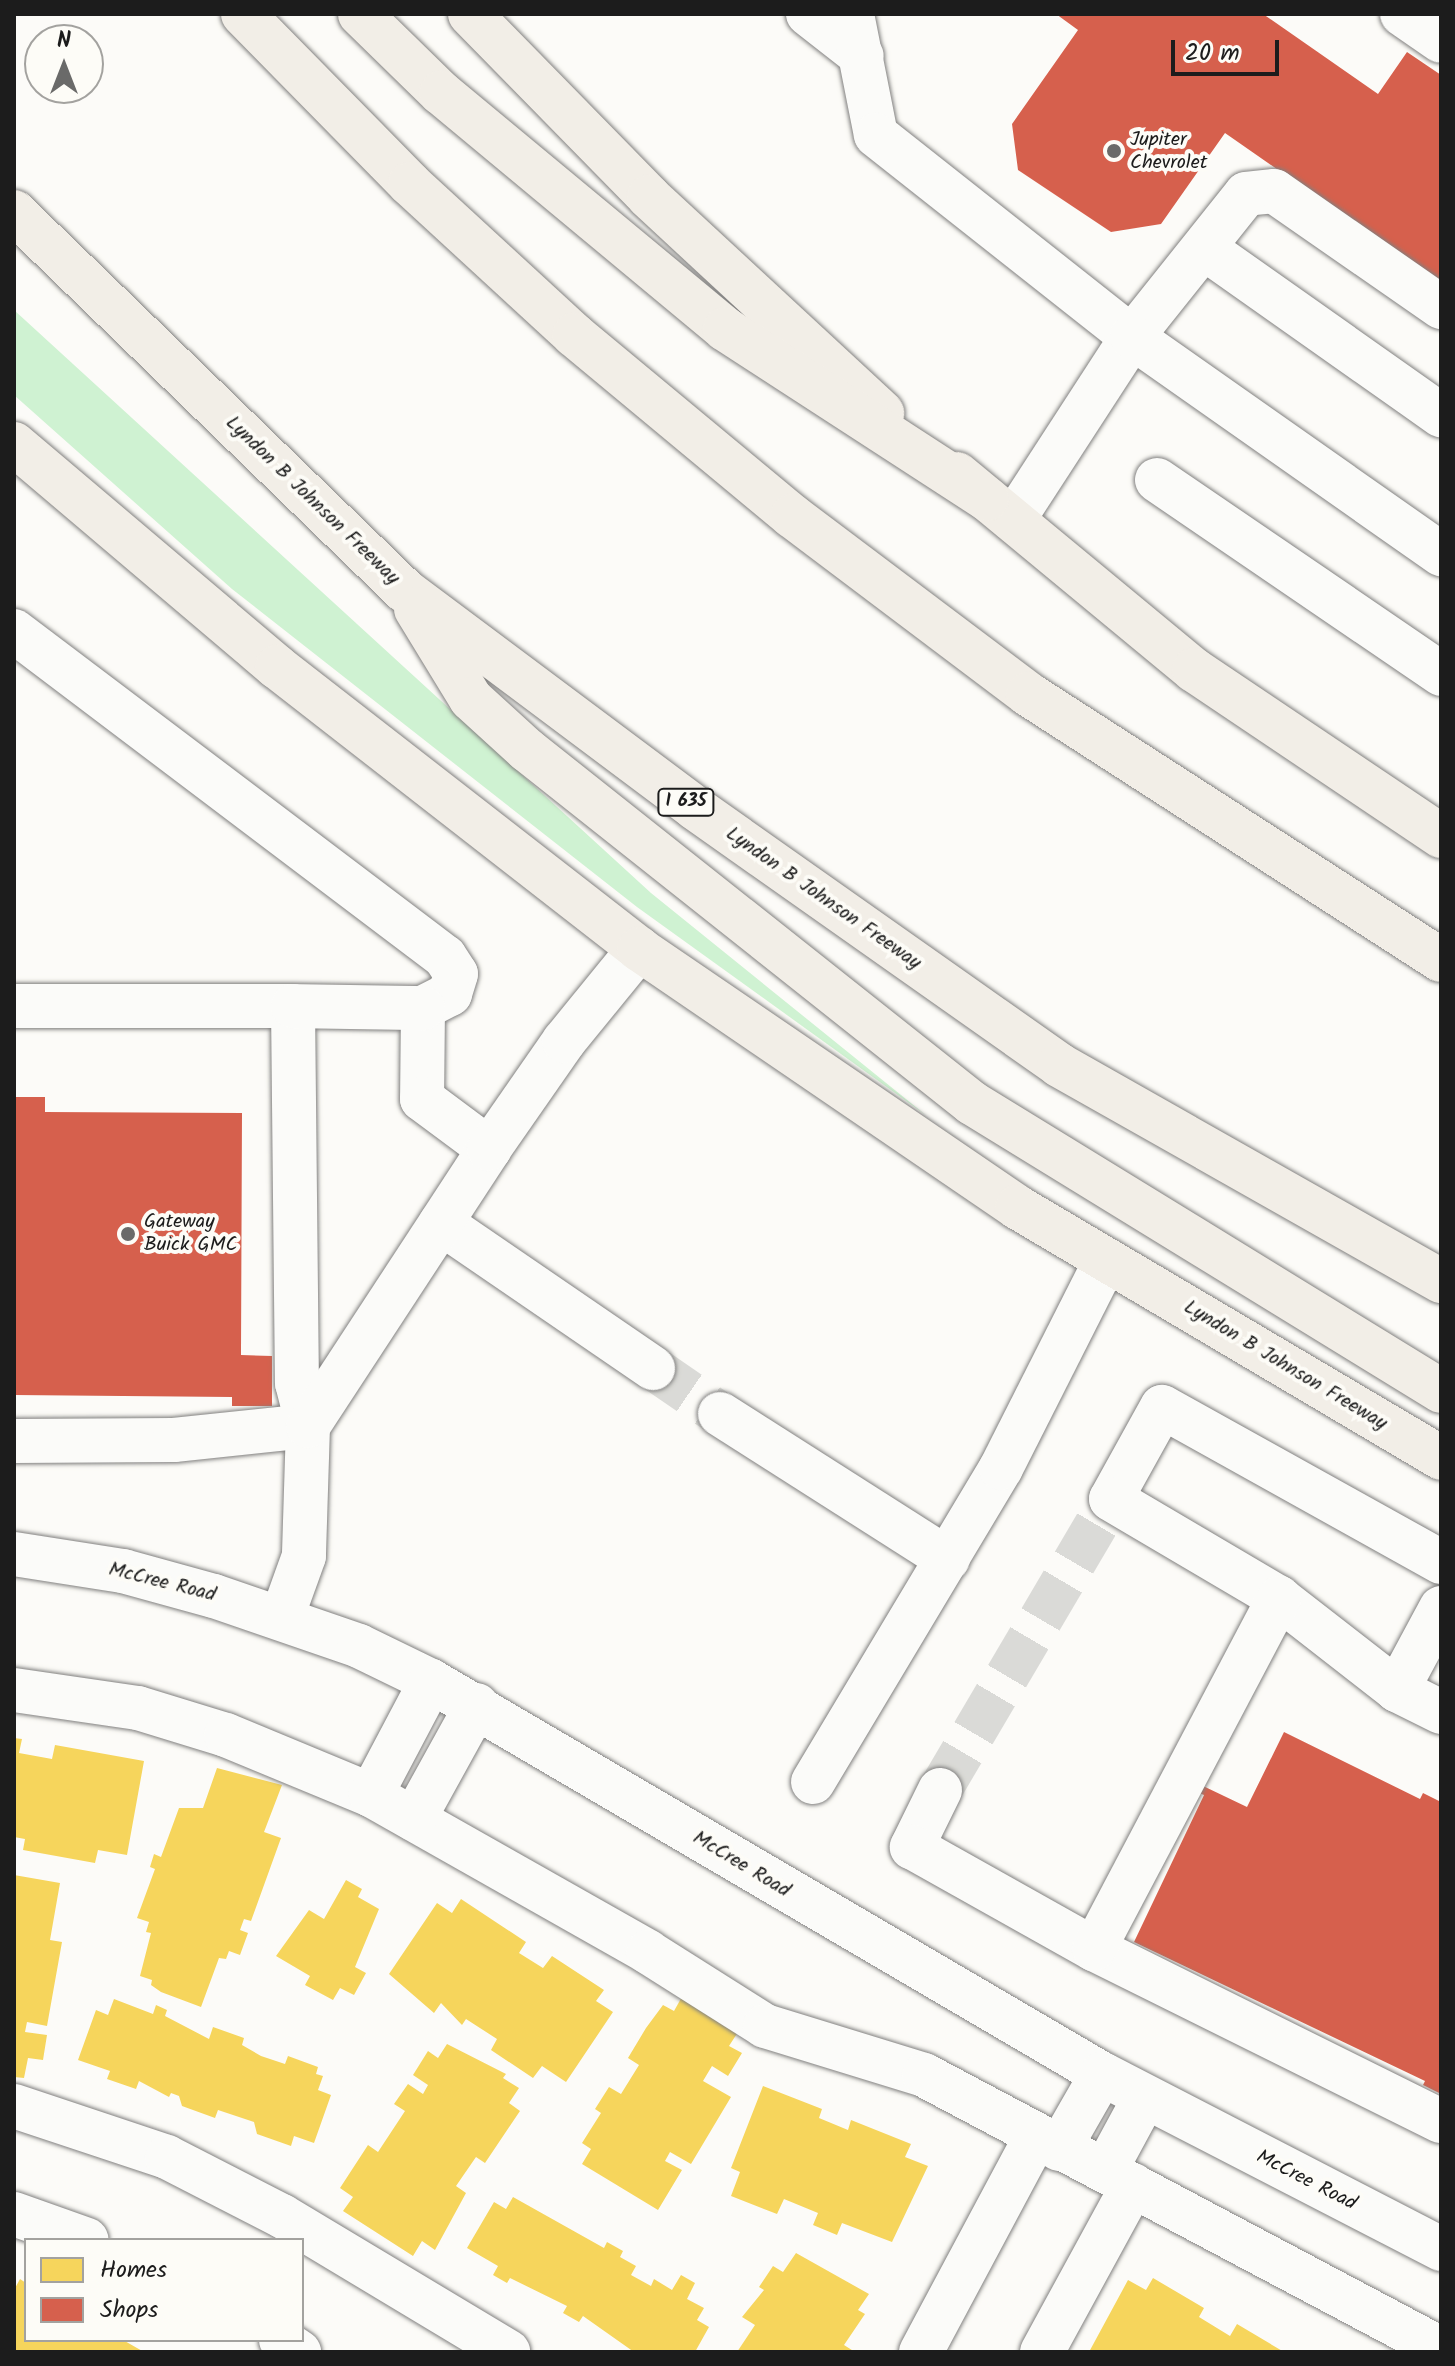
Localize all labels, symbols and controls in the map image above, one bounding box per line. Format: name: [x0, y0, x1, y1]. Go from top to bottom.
north arrow: [24, 24, 104, 104]
text: N: [57, 24, 71, 59]
scale bar: [1175, 24, 1283, 74]
text: 20 m: [1185, 34, 1240, 73]
place label: Jupiter Chevrolet: [1130, 128, 1207, 175]
marker: Jupiter Chevrolet: [1105, 142, 1123, 160]
street label: Lyndon B Johnson Freeway: [220, 412, 404, 590]
road number: I 635: [656, 788, 716, 816]
street label: Lyndon B Johnson Freeway: [721, 822, 925, 976]
place label: Gateway Buick GMC: [144, 1210, 237, 1257]
marker: Gateway Buick GMC: [119, 1225, 137, 1243]
street label: Lyndon B Johnson Freeway: [1179, 1296, 1391, 1436]
street label: McCree Road: [106, 1558, 218, 1608]
street label: McCree Road: [688, 1827, 794, 1903]
street label: McCree Road: [1252, 2145, 1360, 2217]
legend: [24, 2238, 304, 2342]
text: Homes: [100, 2251, 167, 2290]
text: Shops: [100, 2291, 158, 2330]

